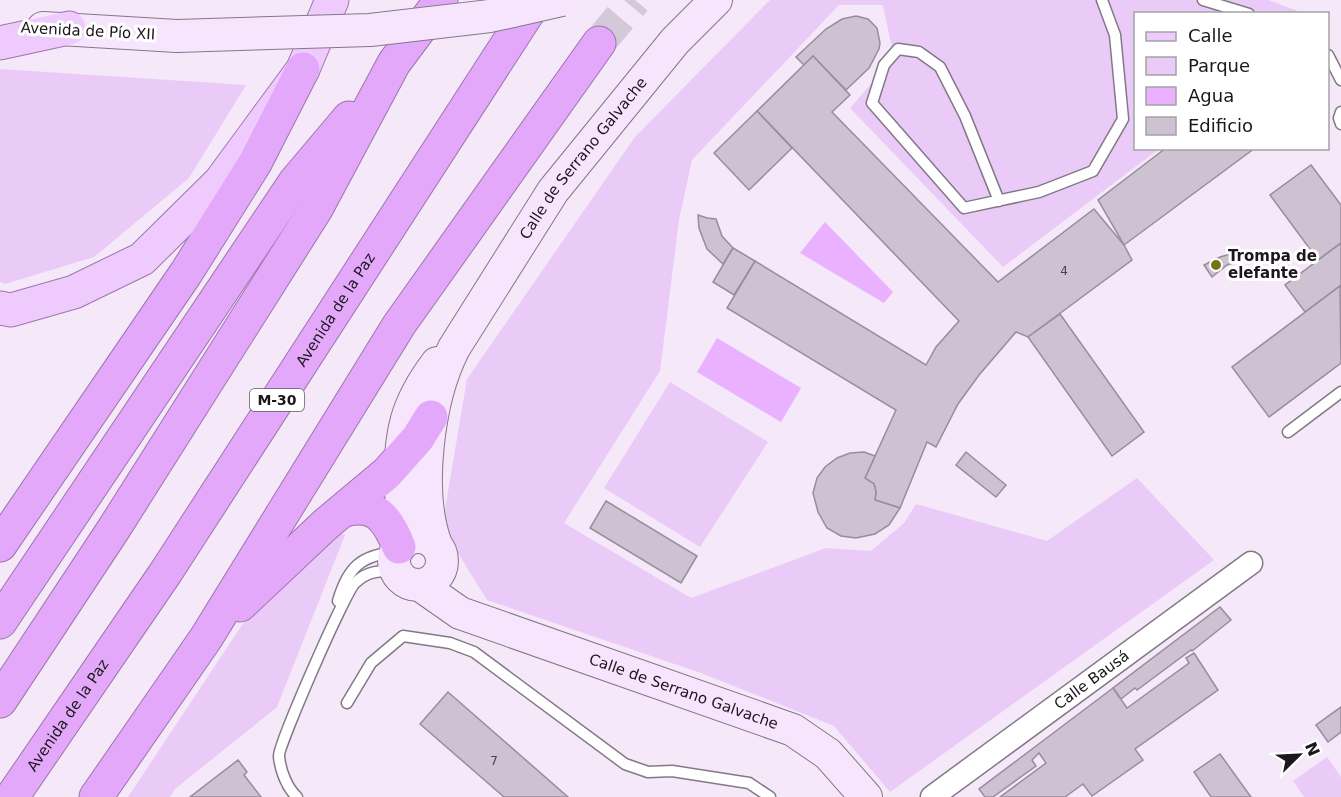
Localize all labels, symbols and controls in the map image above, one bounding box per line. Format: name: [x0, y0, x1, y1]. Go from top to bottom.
legend: [1134, 12, 1329, 150]
street label: Avenida de Pío XII: [20, 18, 156, 44]
text: Calle: [1188, 25, 1233, 46]
text: Parque: [1188, 55, 1250, 76]
street label: Calle de Serrano Galvache: [516, 74, 651, 243]
text: Agua: [1188, 85, 1234, 106]
text: Edificio: [1188, 115, 1253, 136]
place label: Trompa de elefante: [1228, 247, 1317, 282]
street label: Avenida de la Paz: [292, 249, 379, 370]
marker: Trompa de elefante: [1209, 258, 1223, 272]
house number: 4: [1060, 264, 1068, 278]
road number: M-30: [250, 389, 304, 411]
street label: Calle Bausá: [1051, 647, 1132, 713]
street label: Calle de Serrano Galvache: [587, 650, 781, 733]
street label: Avenida de la Paz: [23, 656, 113, 775]
north arrow: [1269, 725, 1329, 785]
text: N: [1301, 739, 1324, 759]
house number: 7: [490, 754, 498, 768]

